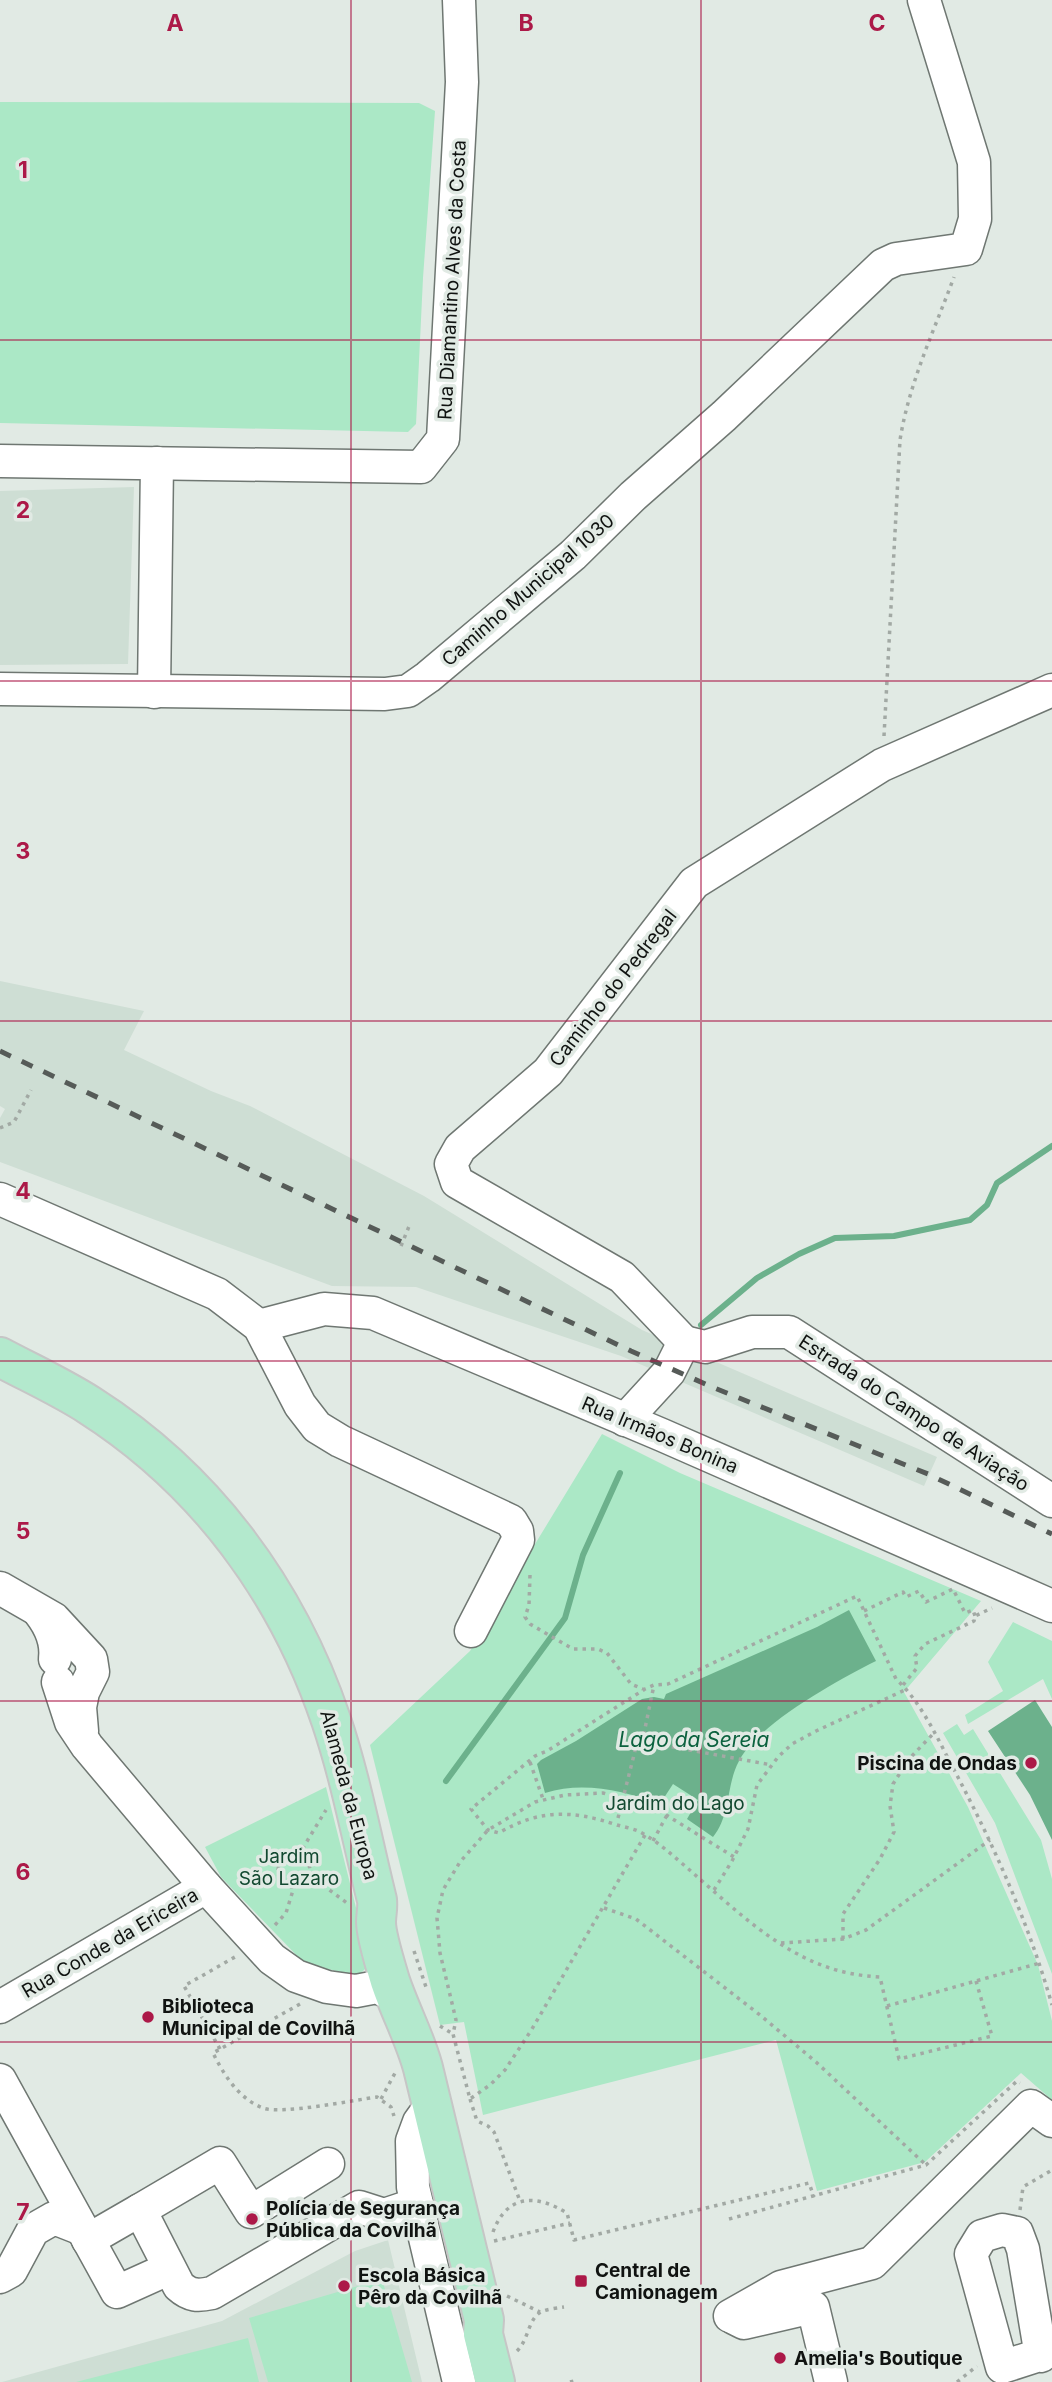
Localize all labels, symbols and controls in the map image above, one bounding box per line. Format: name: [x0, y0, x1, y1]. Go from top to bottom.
text: A: [166, 9, 184, 37]
text: B: [518, 9, 534, 37]
text: C: [868, 9, 886, 37]
street label: Rua Diamantino Alves da Costa: [433, 139, 471, 421]
text: 1: [18, 156, 28, 184]
text: 2: [16, 496, 30, 524]
street label: Caminho Municipal 1030: [437, 509, 619, 671]
text: 3: [16, 837, 30, 865]
street label: Caminho do Pedregal: [545, 905, 681, 1071]
text: 4: [15, 1177, 31, 1205]
street label: Estrada do Campo de Aviação: [795, 1330, 1033, 1496]
street label: Rua Irmãos Bonina: [578, 1392, 742, 1478]
text: 5: [16, 1517, 30, 1545]
street label: Alameda da Europa: [315, 1708, 383, 1882]
water label: Lago da Sereia: [619, 1727, 770, 1752]
place label: Piscina de Ondas: [857, 1752, 1017, 1775]
marker: Piscina de Ondas: [1023, 1755, 1039, 1771]
park label: Jardim do Lago: [605, 1792, 745, 1815]
park label: Jardim São Lazaro: [239, 1845, 339, 1890]
text: 6: [16, 1858, 30, 1886]
street label: Rua Conde da Ericeira: [18, 1883, 202, 2003]
place label: Biblioteca Municipal de Covilhã: [162, 1995, 355, 2040]
marker: Biblioteca Municipal de Covilhã: [140, 2009, 156, 2025]
place label: Polícia de Segurança Pública da Covilhã: [266, 2197, 460, 2242]
text: 7: [16, 2198, 30, 2226]
marker: Polícia de Segurança Pública da Covilhã: [244, 2211, 260, 2227]
place label: Central de Camionagem: [595, 2259, 718, 2304]
place label: Escola Básica Pêro da Covilhã: [358, 2264, 502, 2309]
marker: Central de Camionagem: [573, 2273, 589, 2289]
marker: Escola Básica Pêro da Covilhã: [336, 2278, 352, 2294]
place label: Amelia's Boutique: [794, 2347, 963, 2370]
marker: Amelia's Boutique: [772, 2350, 788, 2366]

